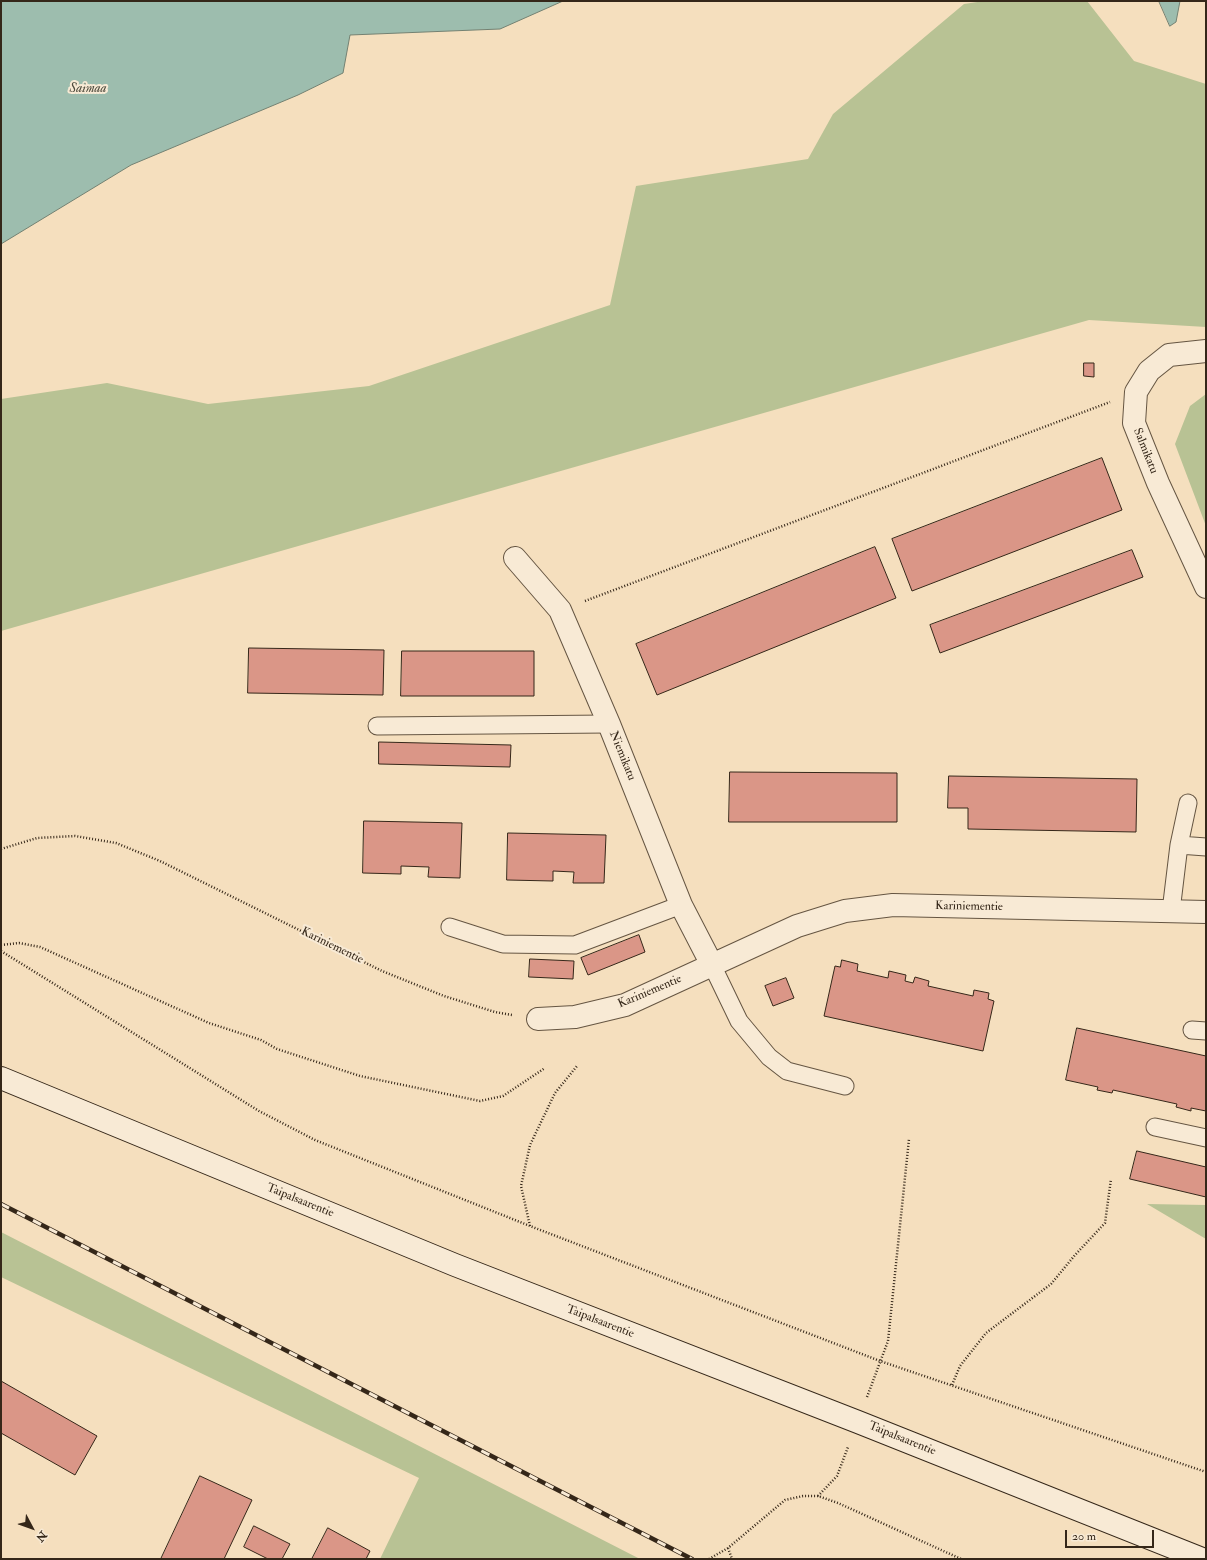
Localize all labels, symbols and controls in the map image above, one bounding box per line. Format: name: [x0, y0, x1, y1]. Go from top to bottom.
water label: Saimaa: [69, 81, 107, 97]
street label: Salmikatu: [1129, 426, 1161, 476]
street label: Niemikatu: [606, 729, 638, 783]
street label: Kariniementie: [935, 899, 1003, 915]
street label: Kariniementie: [298, 925, 366, 967]
street label: Kariniementie: [616, 972, 684, 1012]
street label: Taipalsaarentie: [264, 1181, 336, 1221]
street label: Taipalsaarentie: [564, 1302, 636, 1342]
street label: Taipalsaarentie: [866, 1419, 938, 1459]
north arrow: [12, 1508, 52, 1548]
scale bar: [1067, 1522, 1156, 1548]
text: N: [33, 1528, 50, 1544]
text: 20 m: [1072, 1529, 1096, 1544]

